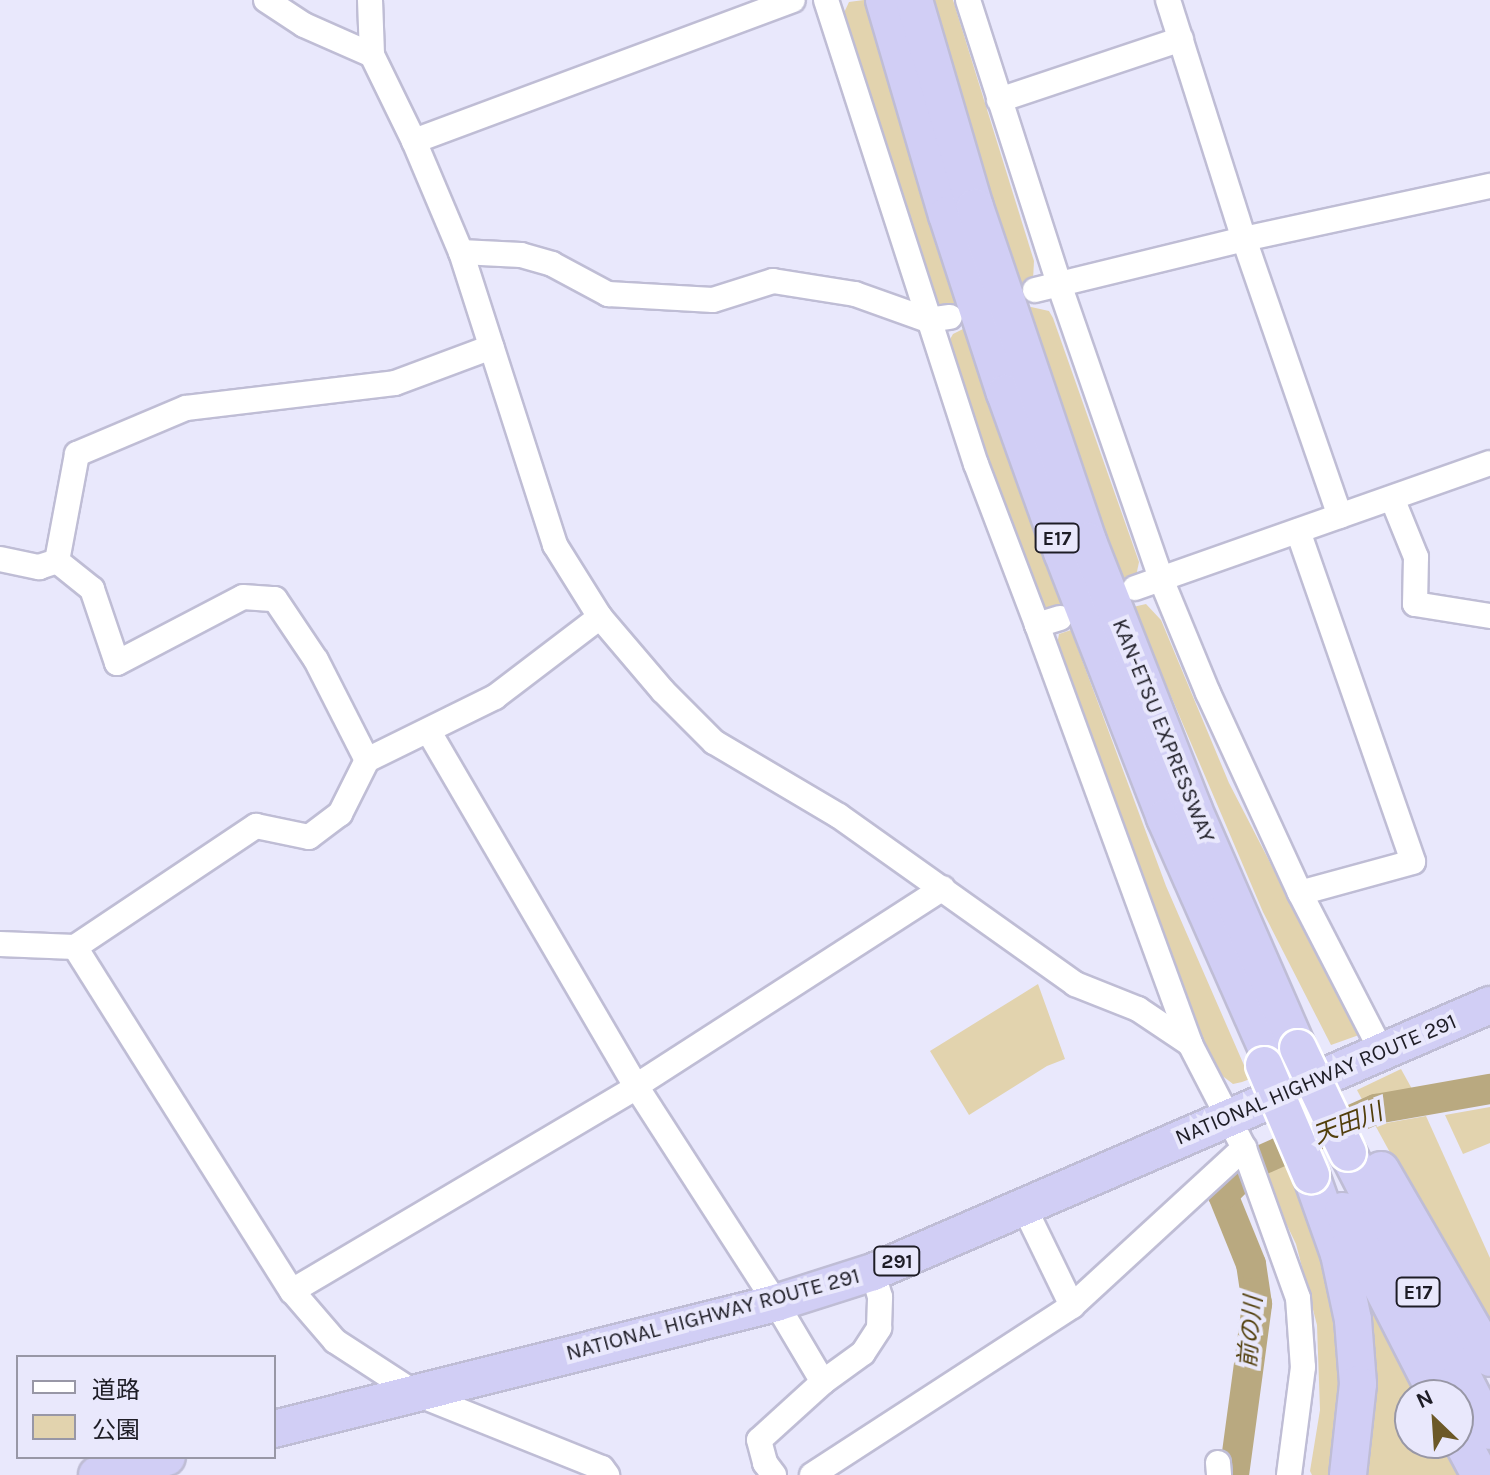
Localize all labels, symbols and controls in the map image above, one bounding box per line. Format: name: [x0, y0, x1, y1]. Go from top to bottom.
road number: E17: [1033, 522, 1081, 554]
street label: KAN-ETSU EXPRESSWAY: [1106, 615, 1220, 847]
street label: NATIONAL HIGHWAY ROUTE 291: [1171, 1009, 1461, 1151]
water label: 天田川: [1309, 1098, 1387, 1150]
road number: 291: [873, 1245, 921, 1277]
street label: NATIONAL HIGHWAY ROUTE 291: [563, 1263, 863, 1367]
road number: E17: [1394, 1276, 1442, 1308]
water label: 前の川: [1234, 1295, 1268, 1369]
legend: [16, 1355, 276, 1459]
text: 道路: [92, 1376, 140, 1404]
north arrow: [1394, 1379, 1474, 1459]
text: N: [1412, 1384, 1437, 1414]
text: 公園: [92, 1416, 140, 1444]

